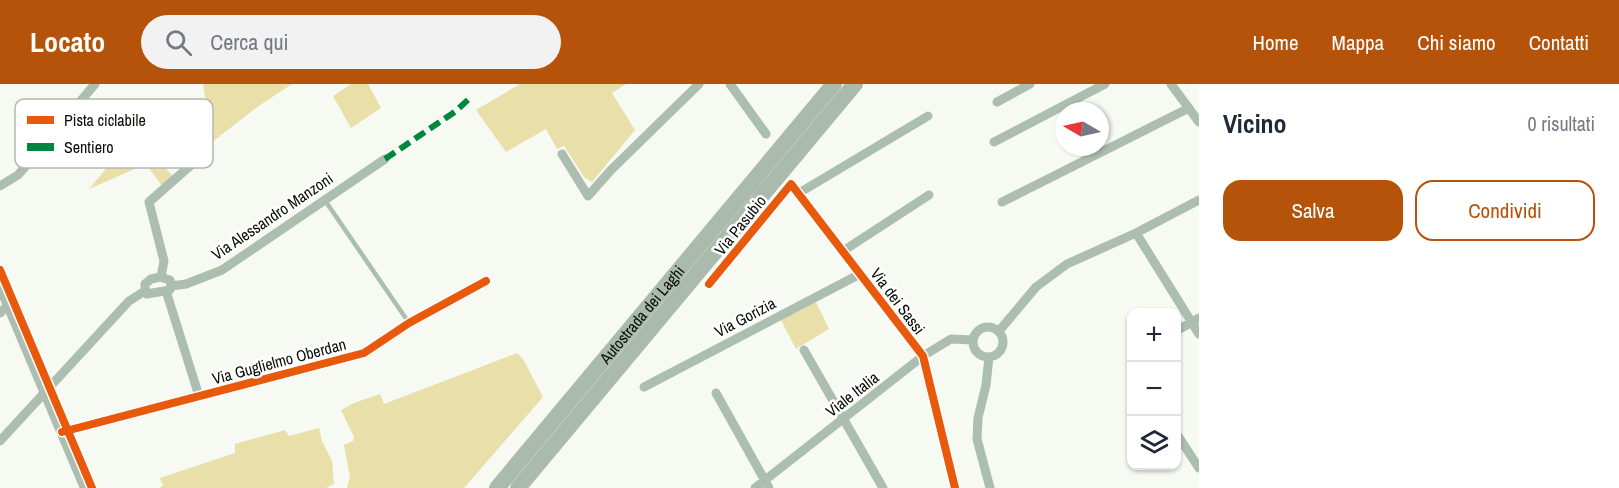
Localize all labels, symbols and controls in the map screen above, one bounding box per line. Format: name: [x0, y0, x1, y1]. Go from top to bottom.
search box: [141, 15, 561, 69]
text: Locato: [30, 23, 105, 61]
icon: search: [162, 26, 195, 59]
text: Cerca qui: [210, 27, 288, 57]
text: Home: [1253, 28, 1299, 57]
text: Mappa: [1332, 28, 1384, 57]
text: Chi siamo: [1417, 28, 1496, 57]
text: Contatti: [1529, 28, 1589, 57]
legend: [15, 99, 213, 168]
north arrow: [1055, 102, 1109, 156]
text: Vicino: [1223, 106, 1287, 141]
text: Pista ciclabile: [64, 109, 146, 131]
text: 0 risultati: [1528, 110, 1595, 137]
text: Sentiero: [64, 136, 114, 158]
street label: Via Alessandro Manzoni: [207, 167, 337, 265]
button: Salva: [1223, 180, 1403, 241]
button: Condividi: [1415, 180, 1595, 241]
street label: Via Pasubio: [709, 190, 771, 260]
street label: Autostrada dei Laghi: [594, 261, 689, 369]
street label: Via dei Sassi: [866, 263, 930, 339]
street label: Via Gorizia: [711, 291, 780, 342]
map controls: [1127, 308, 1181, 470]
button: +: [1127, 308, 1181, 362]
street label: Via Guglielmo Oberdan: [210, 333, 348, 389]
button: −: [1127, 362, 1181, 416]
street label: Viale Italia: [821, 366, 884, 422]
button: layers: [1127, 416, 1181, 470]

